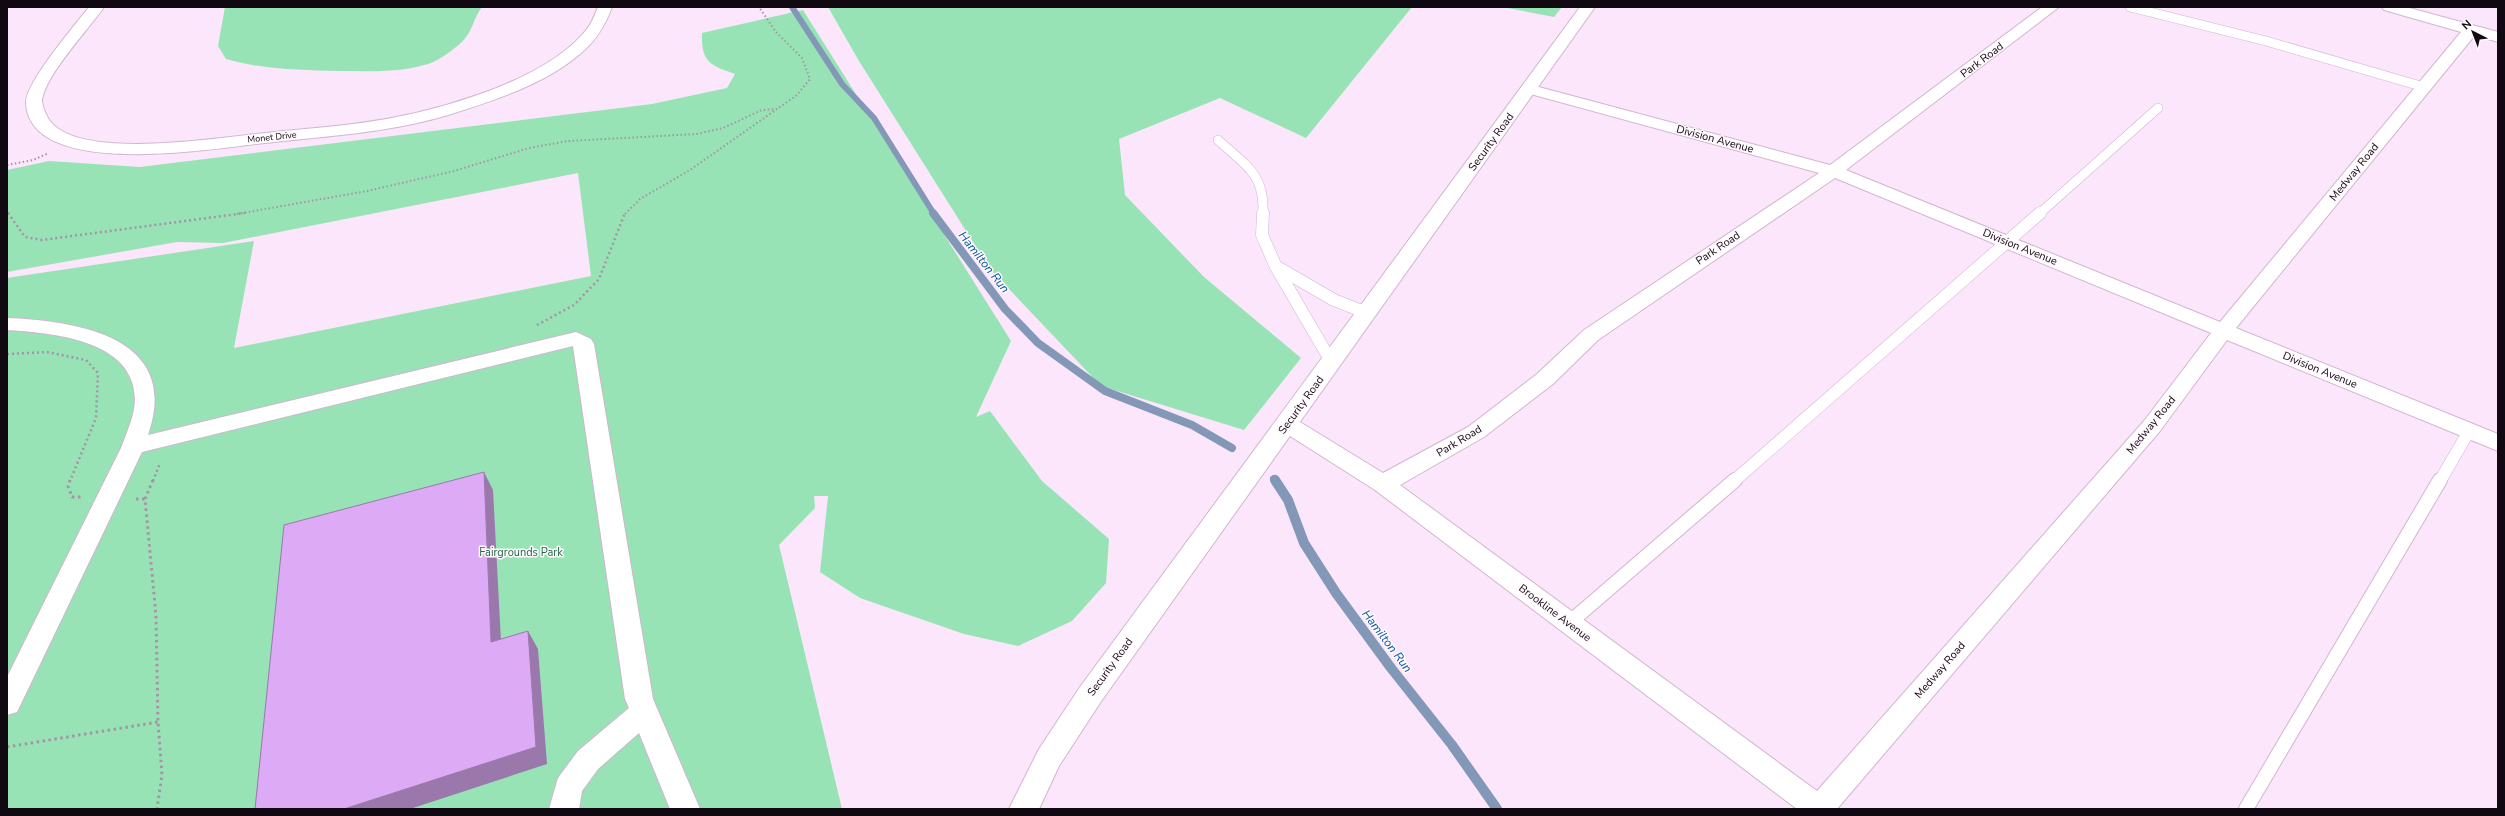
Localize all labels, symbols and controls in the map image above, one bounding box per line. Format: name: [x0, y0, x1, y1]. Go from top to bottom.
north arrow: [2453, 12, 2493, 52]
text: N: [2459, 17, 2475, 33]
street label: Park Road: [1957, 39, 2007, 81]
street label: Security Road: [1465, 110, 1517, 174]
street label: Division Avenue: [1675, 121, 1755, 157]
street label: Monet Drive: [247, 128, 297, 146]
street label: Medway Road: [2326, 140, 2382, 204]
street label: Division Avenue: [1980, 225, 2060, 269]
water label: Hamilton Run: [955, 228, 1013, 296]
street label: Park Road: [1693, 228, 1743, 268]
street label: Division Avenue: [2280, 348, 2360, 392]
street label: Security Road: [1275, 373, 1327, 437]
street label: Medway Road: [2123, 393, 2179, 457]
street label: Park Road: [1434, 422, 1484, 460]
park label: Fairgrounds Park: [479, 545, 563, 560]
street label: Brookline Avenue: [1516, 581, 1594, 645]
water label: Hamilton Run: [1358, 607, 1416, 676]
street label: Security Road: [1084, 635, 1136, 699]
street label: Medway Road: [1911, 638, 1969, 702]

